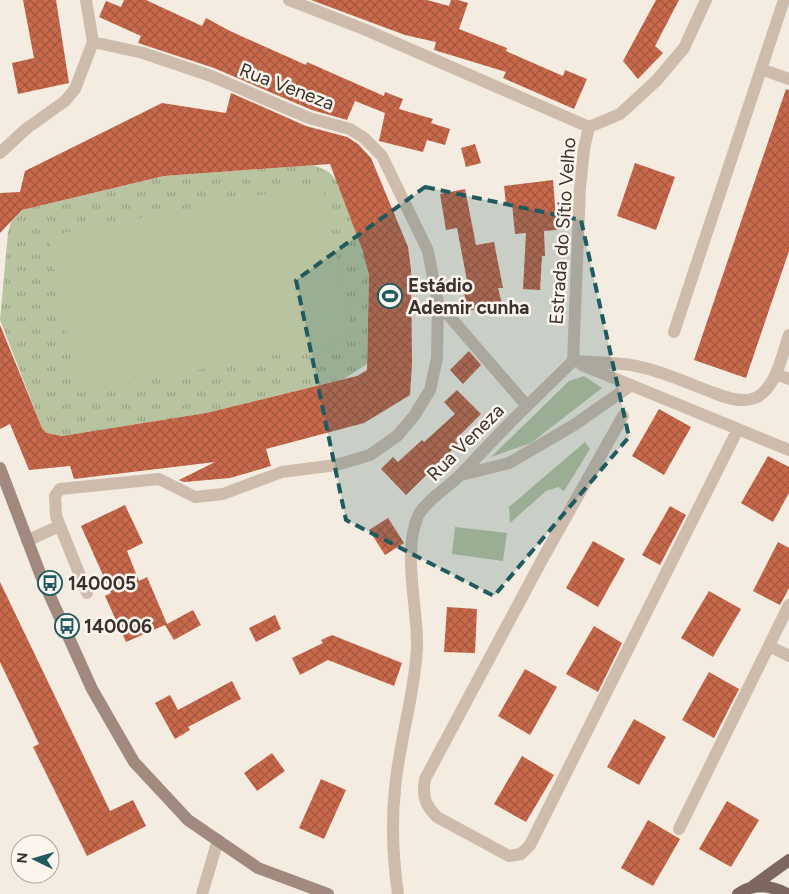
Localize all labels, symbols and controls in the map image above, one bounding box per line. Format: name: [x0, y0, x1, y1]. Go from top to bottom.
street label: Rua Veneza: [236, 58, 337, 115]
street label: Estrada do Sítio Velho: [544, 137, 581, 325]
place label: Estádio Ademir cunha: [408, 274, 529, 319]
sports icon: Estádio Ademir cunha: [377, 283, 403, 309]
street label: Rua Veneza: [422, 399, 509, 486]
bus stop icon: 140005: [37, 570, 63, 596]
place label: 140005: [68, 572, 136, 595]
bus stop icon: 140006: [54, 613, 80, 639]
place label: 140006: [84, 615, 152, 638]
north arrow: [10, 834, 60, 884]
text: N: [14, 852, 31, 864]

